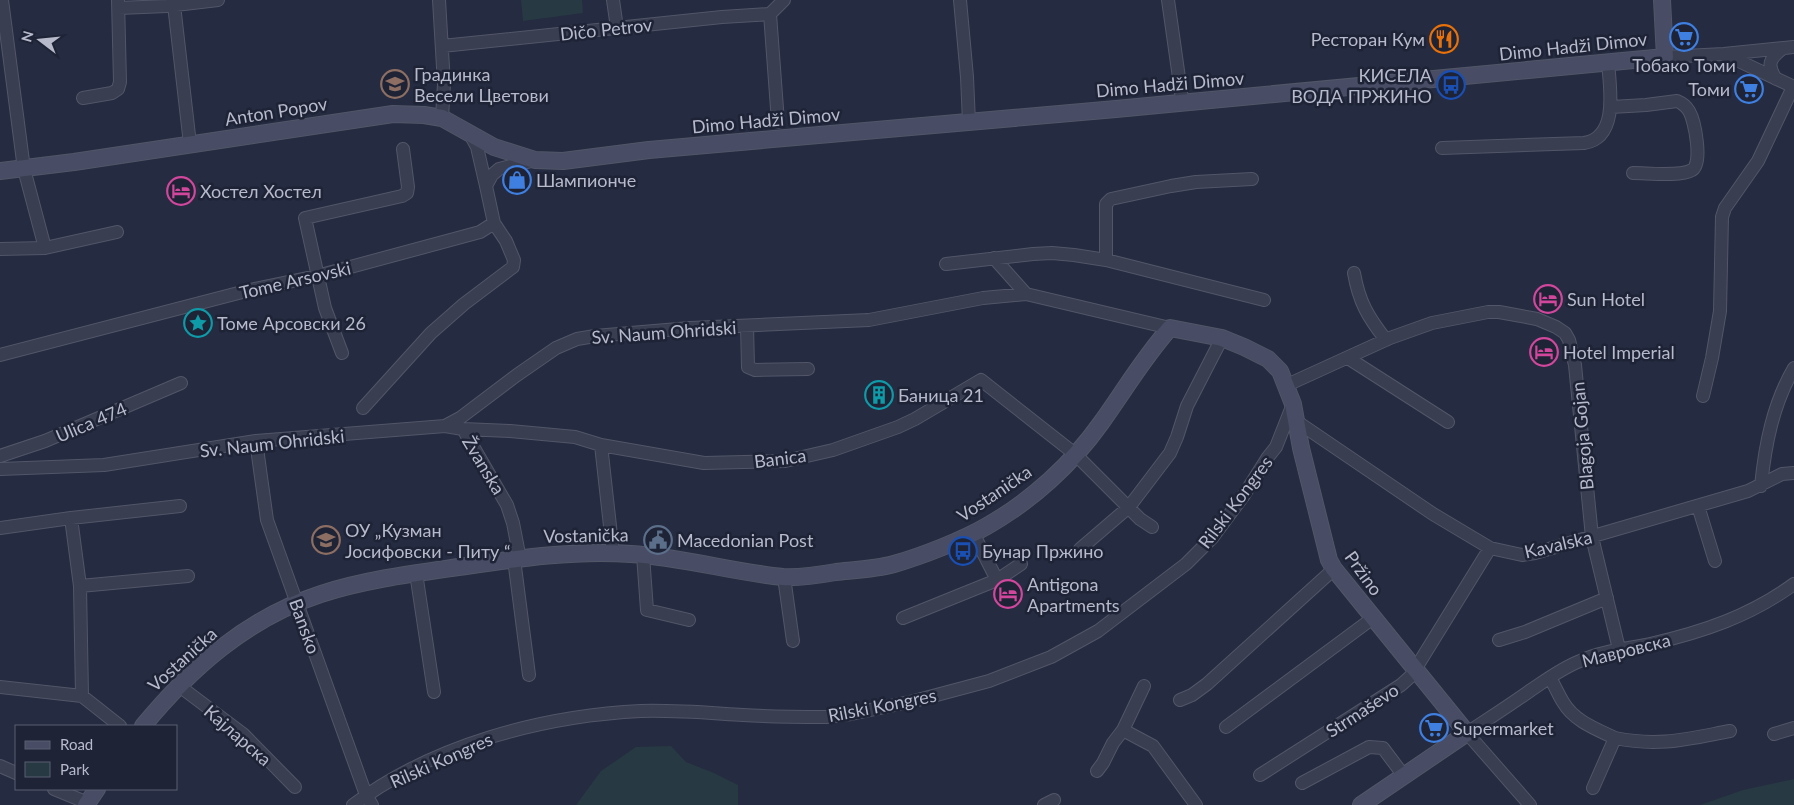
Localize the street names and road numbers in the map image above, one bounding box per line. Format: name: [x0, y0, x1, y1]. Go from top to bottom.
street label: Dičo Petrov: [559, 13, 654, 45]
street label: Dimo Hadži Dimov: [1498, 27, 1649, 65]
street label: Dimo Hadži Dimov: [1095, 66, 1246, 101]
street label: Anton Popov: [223, 92, 329, 130]
street label: Dimo Hadži Dimov: [691, 102, 842, 137]
street label: Tome Arsovski: [237, 256, 353, 304]
street label: Sv. Naum Ohridski: [591, 316, 737, 348]
street label: Blagoja Gojan: [1566, 381, 1598, 491]
street label: Ulica 474: [52, 397, 130, 447]
street label: Sv. Naum Ohridski: [199, 424, 345, 462]
street label: Žvanska: [458, 432, 510, 498]
street label: Banica: [753, 444, 807, 472]
street label: Rilski Kongres: [1193, 451, 1277, 553]
street label: Vostanička: [952, 460, 1036, 526]
street label: Vostanička: [543, 523, 629, 547]
street label: Kavalska: [1522, 526, 1594, 562]
street label: Pržino: [1340, 546, 1388, 600]
street label: Bansko: [285, 595, 325, 657]
street label: Vostanička: [143, 622, 221, 696]
street label: Мавровска: [1579, 628, 1673, 672]
street label: Strmaševo: [1321, 678, 1403, 742]
street label: Rilski Kongres: [826, 684, 938, 726]
street label: Кајларска: [200, 700, 276, 770]
street label: Rilski Kongres: [386, 728, 496, 792]

